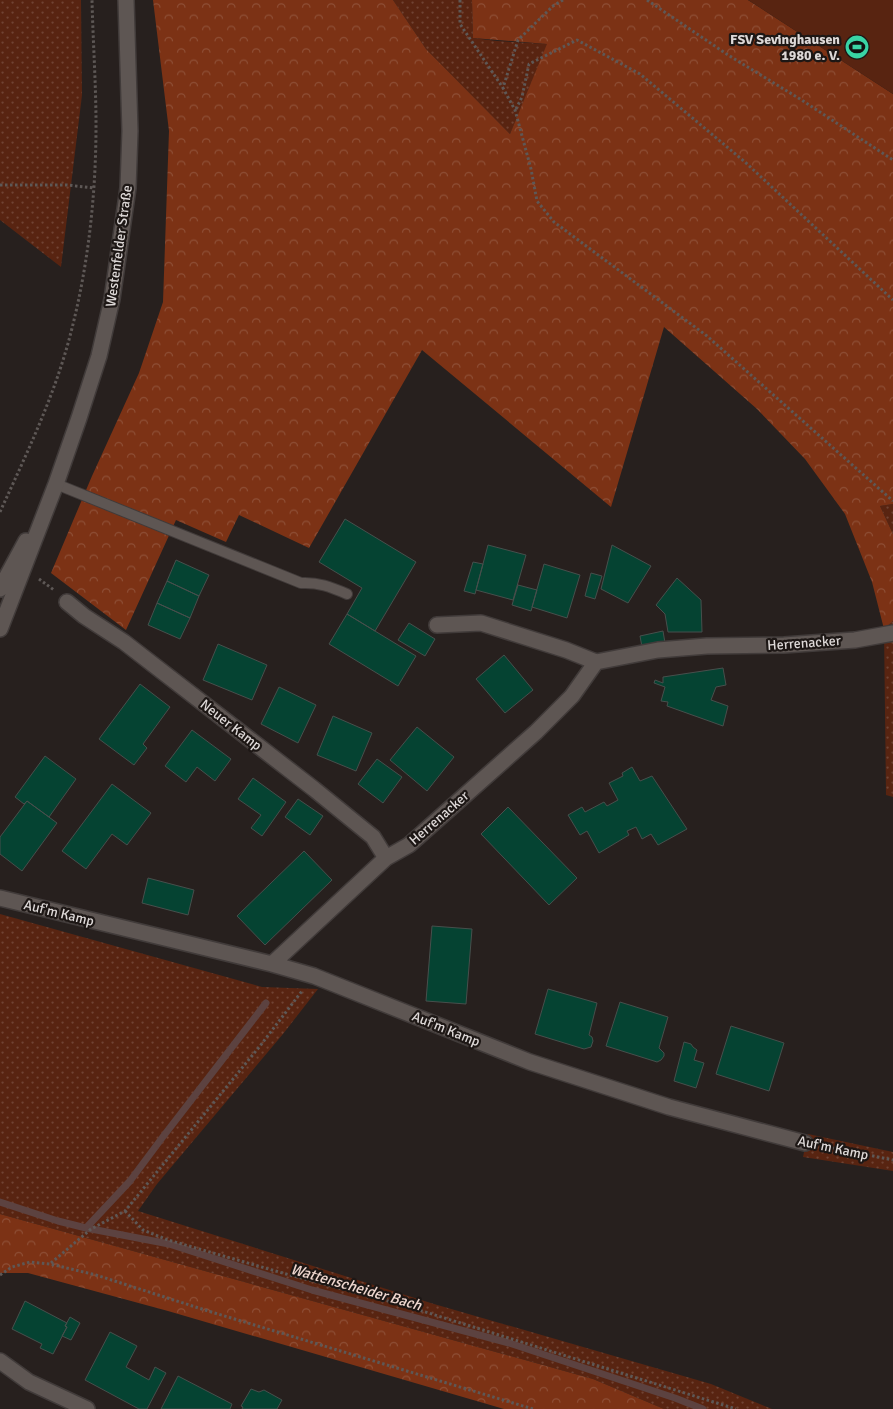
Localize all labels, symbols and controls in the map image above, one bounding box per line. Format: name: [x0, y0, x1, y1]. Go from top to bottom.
place label: FSV Sevinghausen 1980 e. V.: [730, 31, 840, 64]
sports icon: FSV Sevinghausen 1980 e. V.: [844, 34, 870, 60]
street label: Westenfelder Straße: [102, 184, 136, 308]
street label: Herrenacker: [767, 632, 842, 654]
street label: Neuer Kamp: [197, 696, 265, 754]
street label: Herrenacker: [406, 787, 473, 849]
street label: Auf'm Kamp: [22, 896, 96, 930]
street label: Auf'm Kamp: [409, 1008, 483, 1050]
street label: Auf'm Kamp: [796, 1132, 870, 1164]
water label: Wattenscheider Bach: [289, 1260, 424, 1315]

